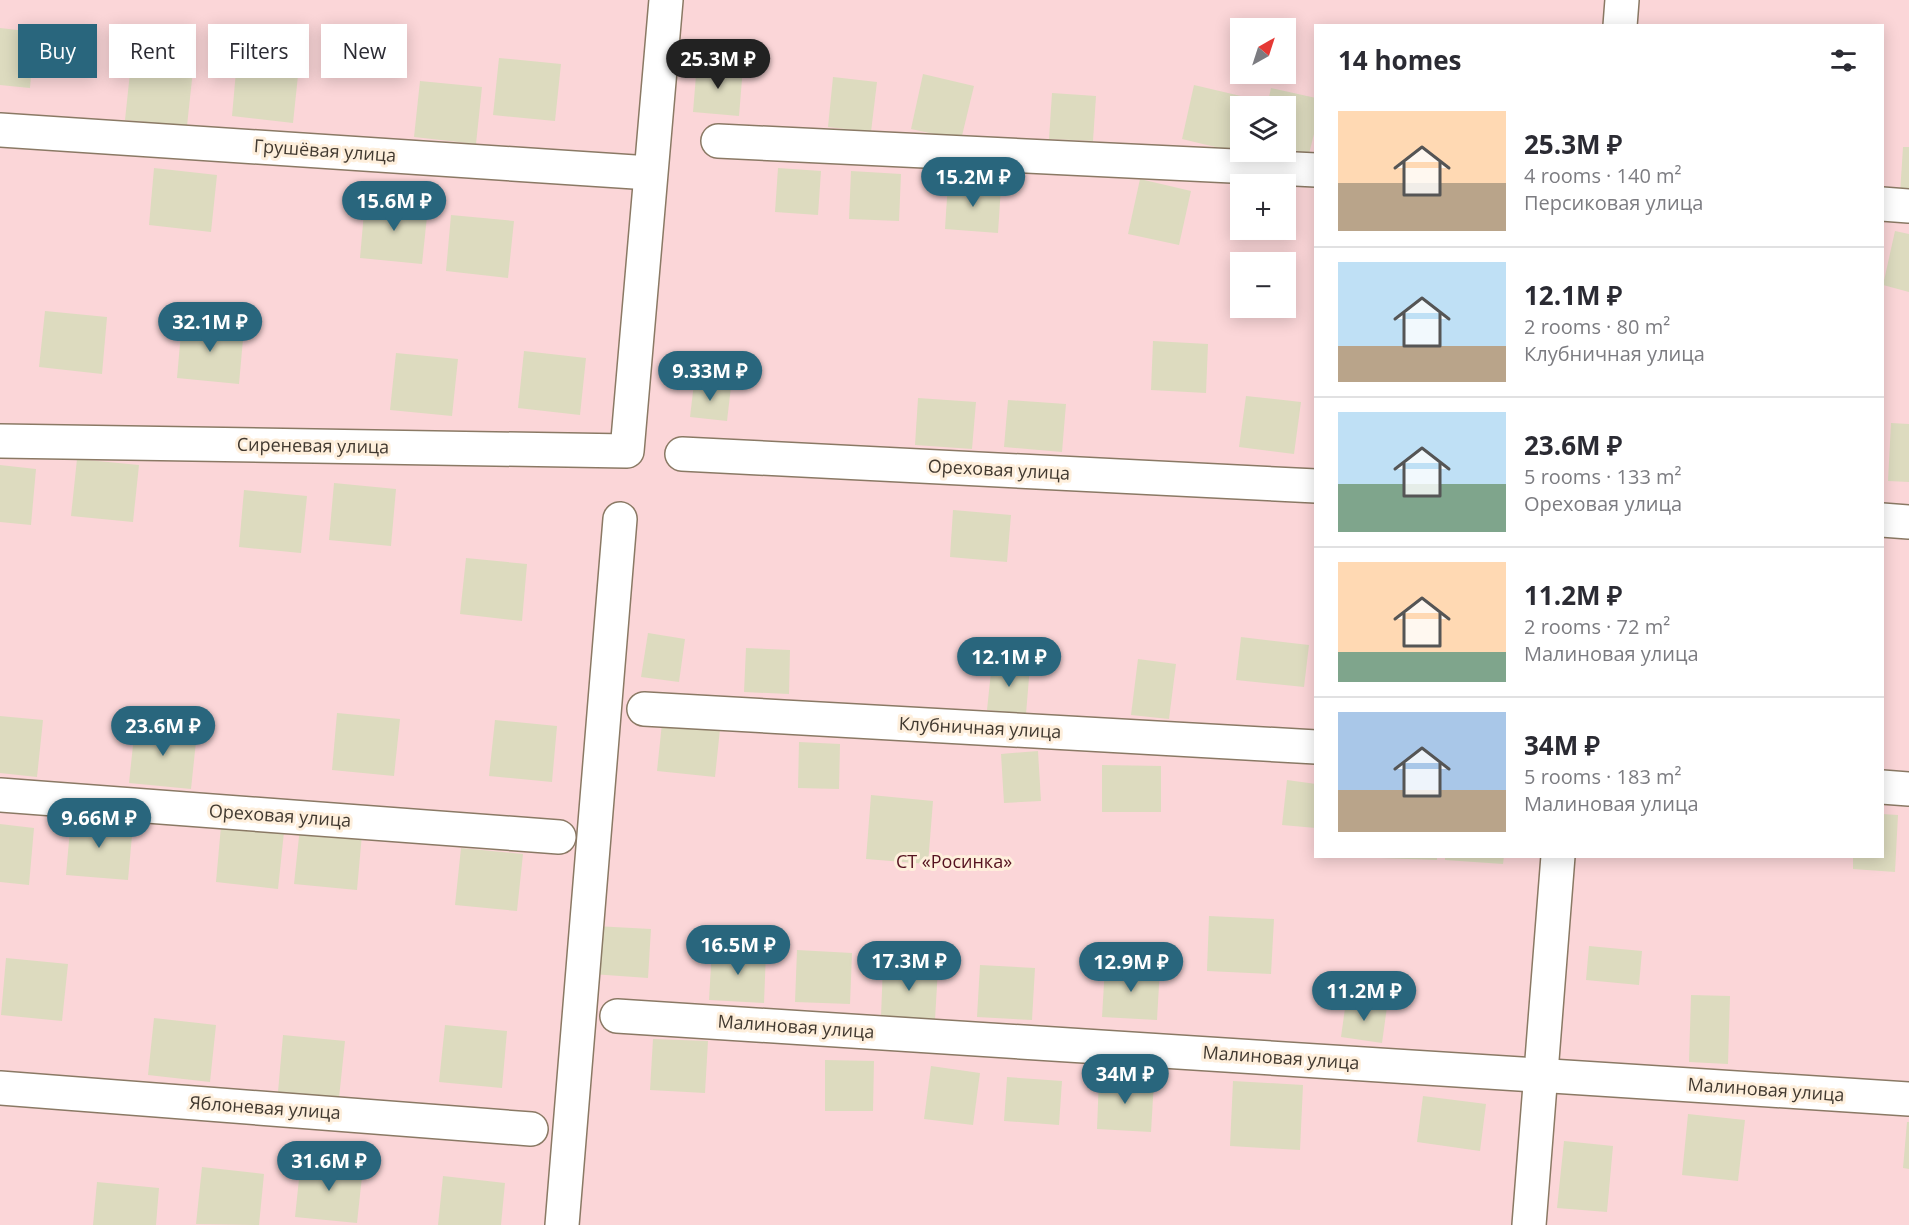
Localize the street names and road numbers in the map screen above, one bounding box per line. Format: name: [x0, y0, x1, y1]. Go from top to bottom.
street label: Грушёвая улица: [253, 133, 397, 167]
street label: Сиреневая улица: [237, 432, 389, 458]
street label: Ореховая улица: [927, 453, 1071, 485]
street label: Клубничная улица: [898, 711, 1062, 743]
street label: Ореховая улица: [208, 798, 352, 832]
street label: Малиновая улица: [717, 1009, 875, 1043]
street label: Малиновая улица: [1202, 1040, 1360, 1074]
street label: Малиновая улица: [1687, 1072, 1845, 1106]
street label: Яблоневая улица: [189, 1090, 342, 1124]

